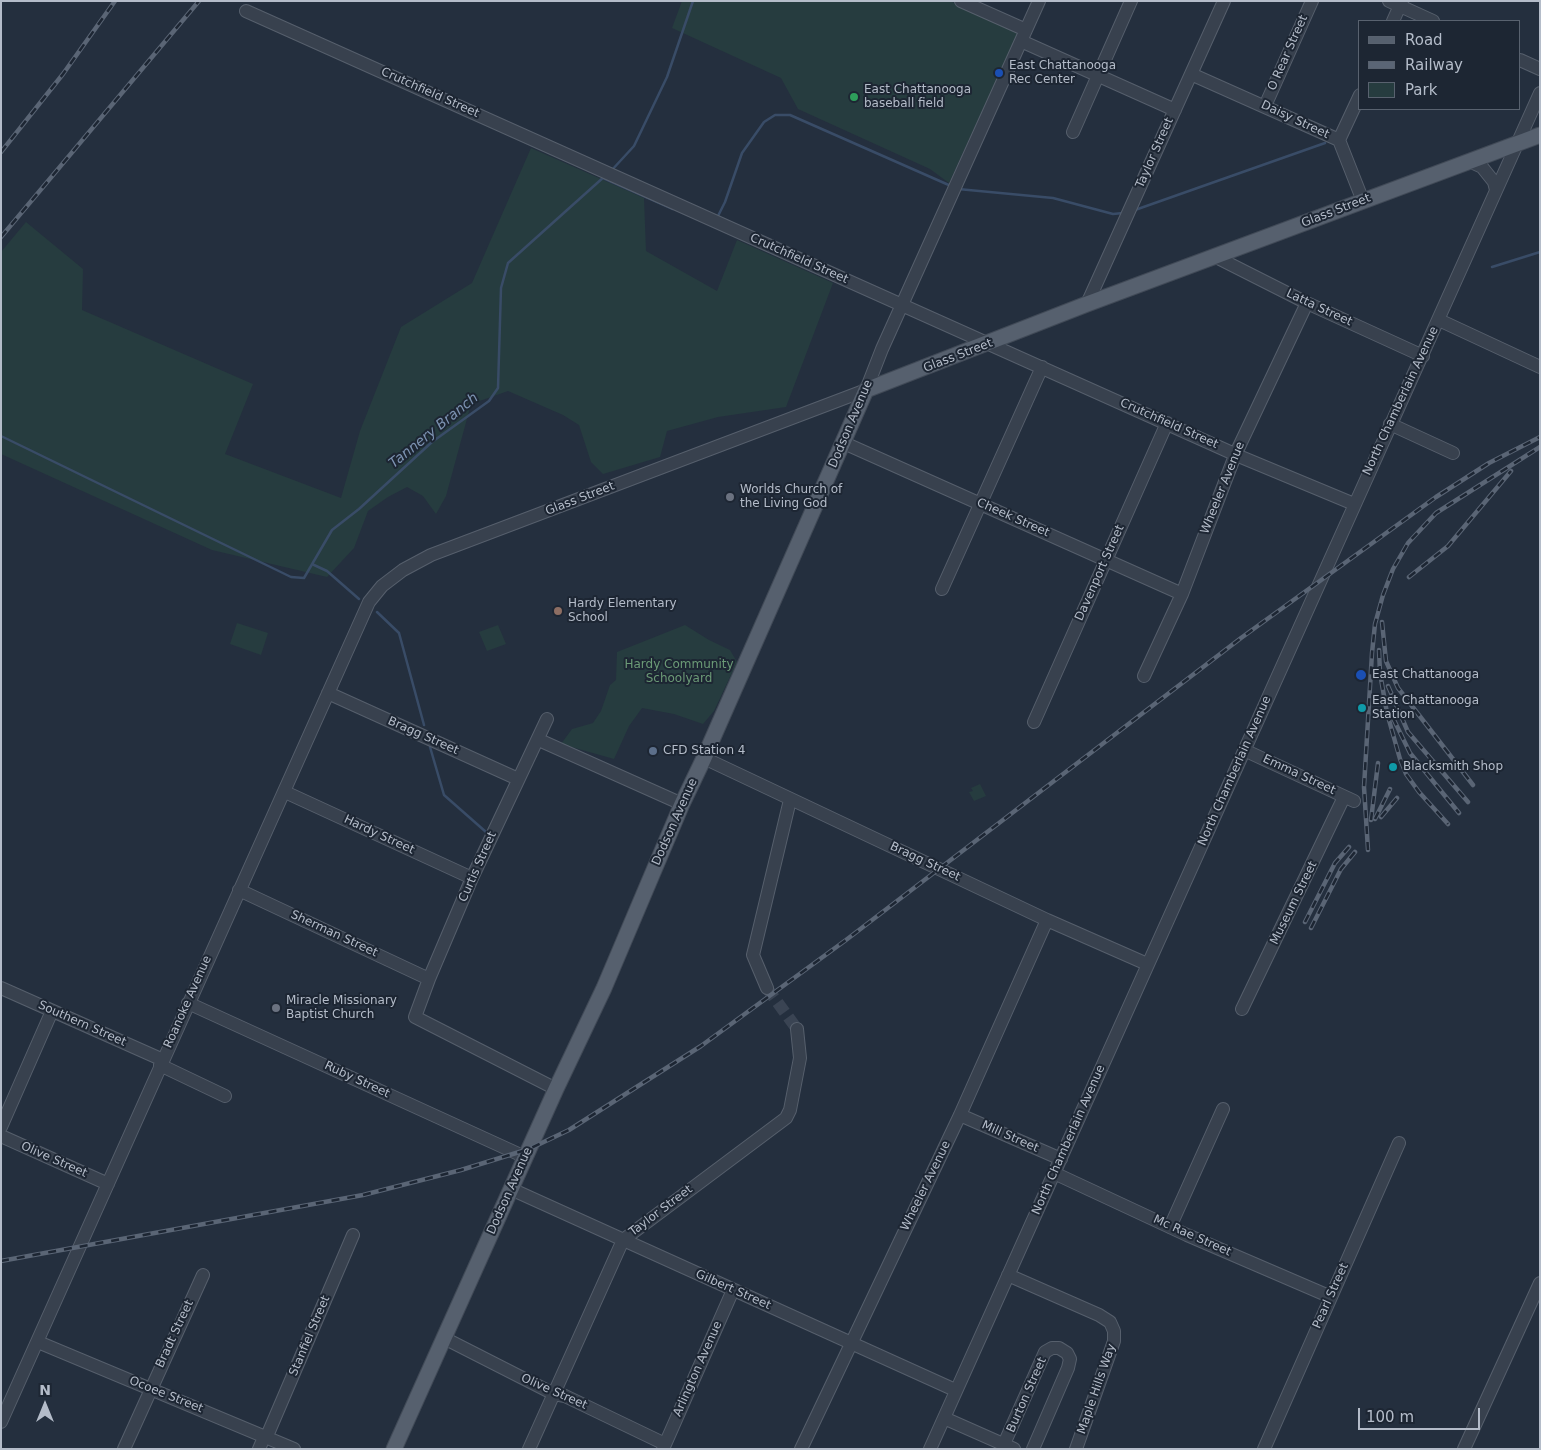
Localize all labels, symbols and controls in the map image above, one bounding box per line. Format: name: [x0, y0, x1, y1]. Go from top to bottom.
street label: O Rear Street: [1265, 13, 1311, 93]
legend: [1358, 20, 1521, 110]
text: Road: [1405, 31, 1443, 49]
text: Railway: [1405, 56, 1463, 74]
place label: East Chattanooga Rec Center: [1009, 59, 1116, 87]
street label: Crutchfield Street: [379, 65, 481, 121]
marker: East Chattanooga Rec Center: [993, 67, 1005, 79]
text: Park: [1405, 81, 1437, 99]
place label: East Chattanooga baseball field: [864, 83, 971, 111]
marker: East Chattanooga baseball field: [848, 91, 860, 103]
street label: Daisy Street: [1259, 98, 1331, 142]
street label: Taylor Street: [1133, 116, 1177, 190]
street label: Glass Street: [1299, 191, 1373, 231]
street label: Crutchfield Street: [748, 231, 850, 287]
street label: Latta Street: [1284, 286, 1354, 330]
street label: North Chamberlain Avenue: [1360, 324, 1442, 478]
street label: Glass Street: [921, 336, 995, 376]
street label: Dodson Avenue: [826, 378, 876, 470]
water label: Tannery Branch: [386, 390, 482, 472]
street label: Crutchfield Street: [1118, 396, 1220, 452]
street label: Wheeler Avenue: [1198, 440, 1248, 536]
street label: Glass Street: [543, 479, 617, 519]
place label: Worlds Church of the Living God: [740, 483, 842, 511]
marker: Worlds Church of the Living God: [724, 491, 736, 503]
street label: Cheek Street: [974, 496, 1052, 540]
street label: Davenport Street: [1072, 523, 1128, 623]
place label: Hardy Elementary School: [568, 597, 677, 625]
marker: Hardy Elementary School: [552, 605, 564, 617]
park label: Hardy Community Schoolyard: [624, 658, 734, 686]
marker: East Chattanooga: [1354, 668, 1368, 682]
place label: East Chattanooga: [1372, 668, 1479, 682]
street label: North Chamberlain Avenue: [1195, 694, 1275, 848]
place label: East Chattanooga Station: [1372, 694, 1479, 722]
marker: East Chattanooga Station: [1356, 702, 1368, 714]
street label: Bragg Street: [385, 714, 461, 758]
place label: CFD Station 4: [663, 744, 745, 758]
marker: CFD Station 4: [647, 745, 659, 757]
street label: Emma Street: [1260, 752, 1338, 798]
place label: Blacksmith Shop: [1403, 760, 1503, 774]
marker: Blacksmith Shop: [1387, 761, 1399, 773]
street label: Dodson Avenue: [649, 776, 701, 868]
street label: Hardy Street: [341, 812, 417, 858]
street label: Curtis Street: [456, 830, 500, 904]
street label: Bragg Street: [888, 839, 962, 885]
street label: Museum Street: [1268, 859, 1320, 947]
street label: Sherman Street: [288, 908, 380, 960]
street label: Roanoke Avenue: [161, 954, 215, 1050]
place label: Miracle Missionary Baptist Church: [286, 994, 397, 1022]
street label: Southern Street: [36, 998, 128, 1050]
marker: Miracle Missionary Baptist Church: [270, 1002, 282, 1014]
street label: Ruby Street: [322, 1059, 392, 1101]
street label: North Chamberlain Avenue: [1029, 1063, 1109, 1217]
street label: Mill Street: [979, 1118, 1041, 1156]
street label: Olive Street: [19, 1139, 89, 1181]
street label: Wheeler Avenue: [898, 1139, 954, 1233]
street label: Dodson Avenue: [484, 1145, 536, 1237]
street label: Taylor Street: [626, 1182, 696, 1240]
street label: Mc Rae Street: [1151, 1212, 1233, 1260]
street label: Pearl Street: [1310, 1261, 1352, 1331]
street label: Gilbert Street: [693, 1267, 773, 1313]
street label: Stanfiel Street: [287, 1294, 333, 1378]
street label: Bradt Street: [153, 1298, 197, 1370]
street label: Arlington Avenue: [670, 1319, 726, 1419]
street label: Maple Hills Way: [1075, 1342, 1119, 1436]
street label: Burton Street: [1004, 1355, 1050, 1435]
street label: Olive Street: [519, 1371, 589, 1413]
street label: Ocoee Street: [127, 1374, 205, 1416]
north arrow: [20, 1380, 70, 1430]
text: N: [39, 1382, 51, 1398]
scale bar: [1361, 1398, 1484, 1430]
text: 100 m: [1366, 1408, 1414, 1426]

